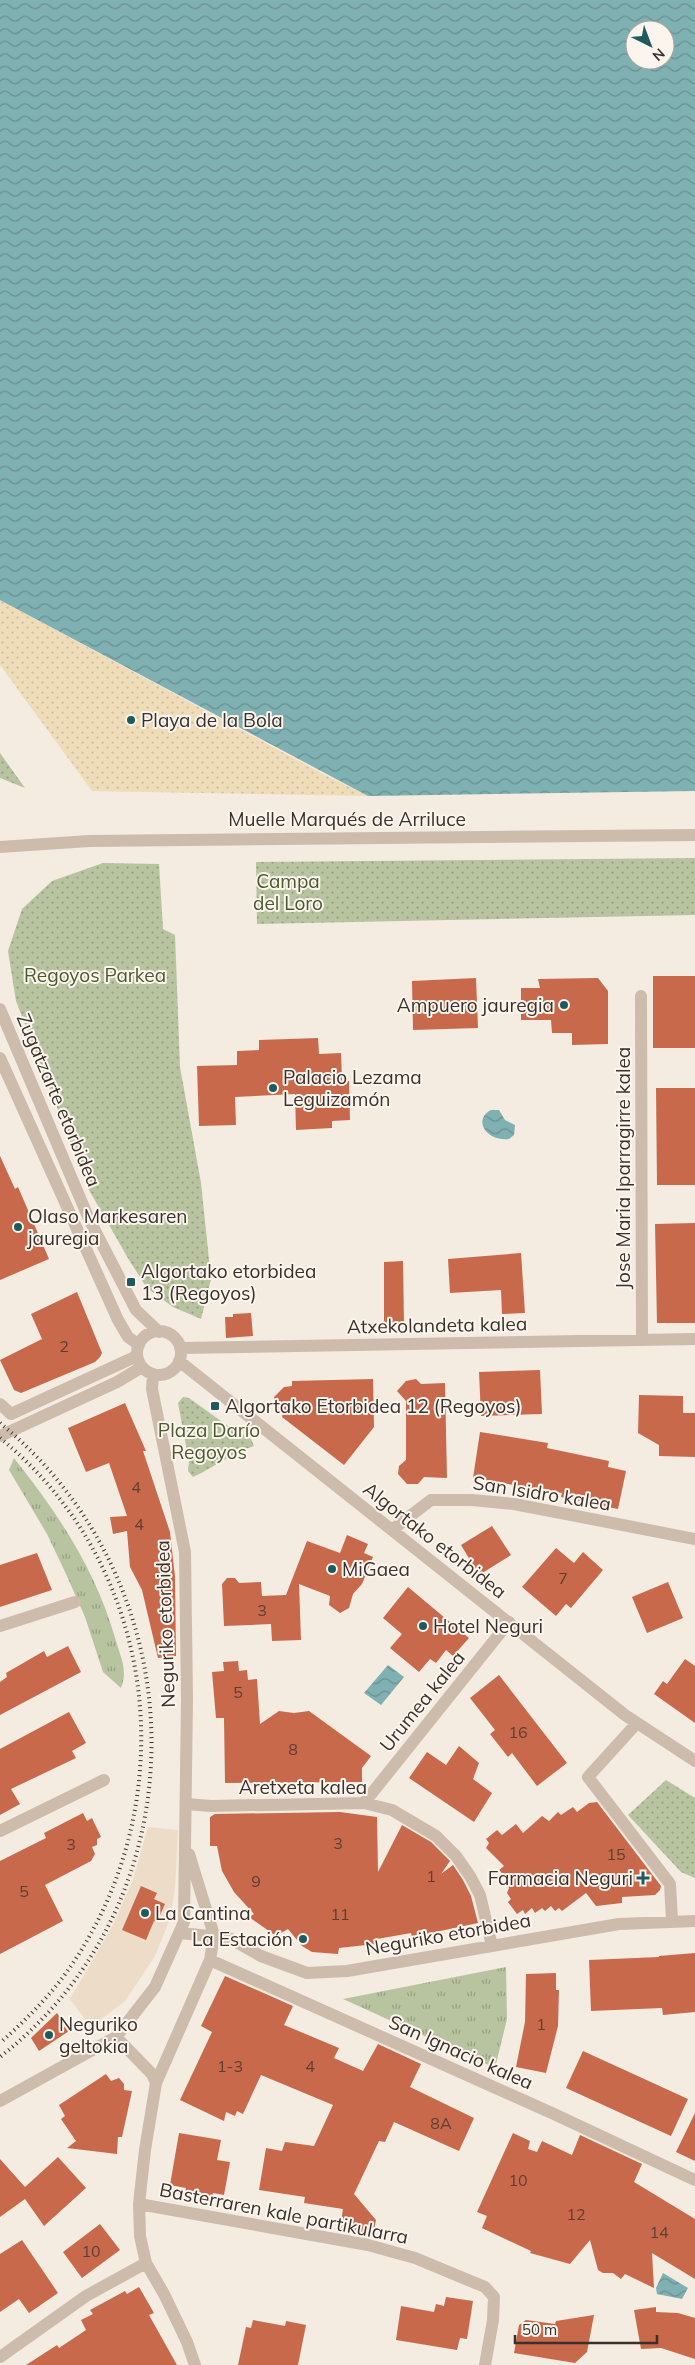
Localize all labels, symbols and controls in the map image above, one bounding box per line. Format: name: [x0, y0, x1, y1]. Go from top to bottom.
north arrow: [625, 20, 675, 70]
text: N: [649, 44, 669, 65]
place label: Playa de la Bola: [141, 708, 283, 732]
marker: Playa de la Bola: [125, 714, 137, 726]
street label: Muelle Marqués de Arriluce: [228, 807, 466, 831]
park label: Campa del Loro: [253, 869, 323, 915]
park label: Regoyos Parkea: [24, 963, 166, 987]
place label: Ampuero jauregia: [397, 993, 554, 1017]
marker: Ampuero jauregia: [558, 999, 570, 1011]
street label: Zugatzarte etorbidea: [12, 1010, 106, 1190]
street label: Jose Maria Iparragirre kalea: [611, 1047, 635, 1289]
place label: Palacio Lezama Leguizamón: [283, 1065, 422, 1111]
marker: Palacio Lezama Leguizamón: [267, 1082, 279, 1094]
place label: Olaso Markesaren jauregia: [26, 1204, 187, 1250]
marker: Olaso Markesaren jauregia: [12, 1221, 24, 1233]
place label: Algortako etorbidea 13 (Regoyos): [141, 1259, 316, 1305]
marker: Algortako etorbidea 13 (Regoyos): [125, 1276, 137, 1288]
street label: Atxekolandeta kalea: [347, 1311, 527, 1339]
house number: 2: [59, 1336, 69, 1356]
place label: Algortako Etorbidea 12 (Regoyos): [225, 1394, 522, 1418]
marker: Algortako Etorbidea 12 (Regoyos): [209, 1400, 221, 1412]
park label: Plaza Darío Regoyos: [158, 1418, 260, 1464]
street label: San Isidro kalea: [471, 1470, 613, 1516]
house number: 4: [131, 1477, 141, 1497]
street label: Algortako etorbidea: [359, 1477, 511, 1603]
house number: 4: [134, 1514, 144, 1534]
street label: Neguriko etorbidea: [150, 1540, 180, 1708]
place label: MiGaea: [342, 1557, 410, 1581]
marker: MiGaea: [326, 1563, 338, 1575]
house number: 7: [558, 1568, 568, 1588]
house number: 3: [257, 1600, 267, 1620]
place label: Hotel Neguri: [433, 1614, 543, 1638]
marker: Hotel Neguri: [417, 1620, 429, 1632]
street label: Urumea kalea: [374, 1646, 470, 1756]
house number: 5: [233, 1682, 243, 1702]
house number: 16: [508, 1722, 528, 1742]
house number: 8: [288, 1739, 298, 1759]
street label: Aretxeta kalea: [239, 1775, 367, 1799]
house number: 3: [333, 1833, 343, 1853]
house number: 3: [66, 1834, 76, 1854]
house number: 15: [606, 1844, 626, 1864]
house number: 1: [426, 1866, 436, 1886]
place label: Farmacia Neguri: [488, 1866, 633, 1890]
house number: 9: [251, 1871, 261, 1891]
marker: Farmacia Neguri: [637, 1872, 649, 1884]
house number: 5: [19, 1881, 29, 1901]
place label: La Cantina: [155, 1901, 251, 1925]
house number: 11: [330, 1904, 350, 1924]
marker: La Cantina: [139, 1907, 151, 1919]
street label: Neguriko etorbidea: [363, 1908, 533, 1960]
place label: La Estación: [192, 1927, 293, 1951]
marker: La Estación: [297, 1933, 309, 1945]
street label: San Ignacio kalea: [385, 2009, 537, 2095]
place label: Neguriko geltokia: [59, 2012, 138, 2058]
house number: 1: [536, 2014, 546, 2034]
marker: Neguriko geltokia: [43, 2029, 55, 2041]
house number: 1-3: [217, 2056, 243, 2076]
house number: 4: [305, 2056, 315, 2076]
house number: 8A: [430, 2113, 452, 2133]
house number: 10: [508, 2170, 528, 2190]
street label: Basterraren kale partikularra: [158, 2177, 410, 2249]
house number: 12: [566, 2204, 586, 2224]
house number: 14: [649, 2222, 669, 2242]
house number: 10: [81, 2241, 101, 2261]
scale bar: [515, 2312, 658, 2344]
text: 50 m: [522, 2320, 557, 2339]

